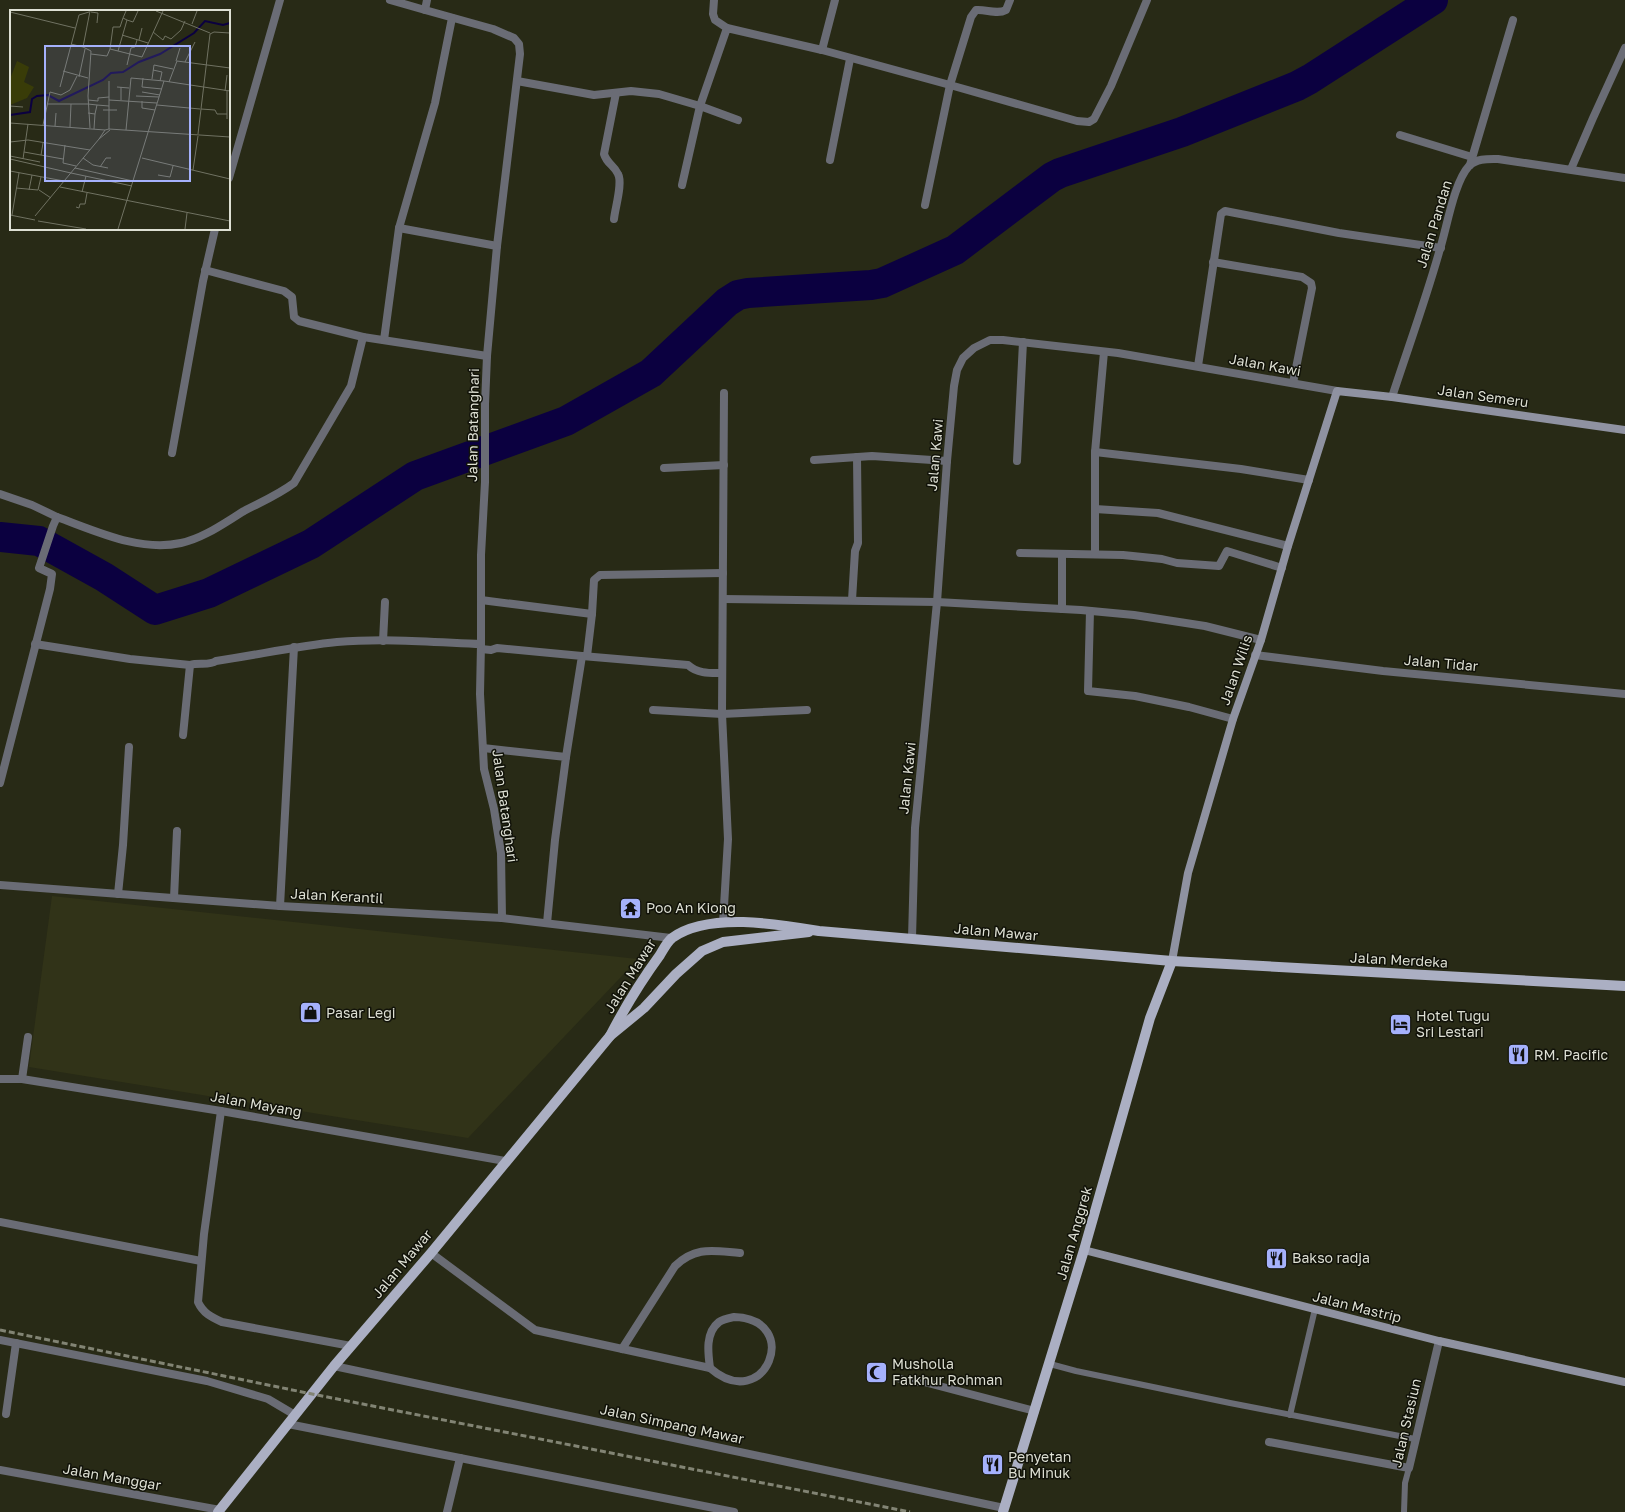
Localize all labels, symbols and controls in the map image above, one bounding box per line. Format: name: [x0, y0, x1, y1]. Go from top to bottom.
inset map: [10, 10, 230, 230]
street label: Jalan Pandan: [1412, 178, 1455, 270]
street label: Jalan Kawi: [1228, 350, 1302, 379]
street label: Jalan Batanghari: [463, 368, 482, 482]
street label: Jalan Semeru: [1436, 381, 1530, 410]
street label: Jalan Kawi: [923, 418, 946, 492]
street label: Jalan Wilis: [1216, 633, 1255, 707]
street label: Jalan Tidar: [1403, 651, 1479, 674]
street label: Jalan Kawi: [894, 741, 919, 815]
street label: Jalan Batanghari: [489, 748, 522, 863]
street label: Jalan Kerantil: [290, 885, 384, 906]
temple icon: Poo An Kiong: [618, 895, 644, 921]
place label: Poo An Kiong: [646, 899, 736, 916]
street label: Jalan Mawar: [953, 919, 1039, 944]
street label: Jalan Mawar: [600, 935, 659, 1016]
street label: Jalan Merdeka: [1350, 948, 1448, 971]
shop icon: Pasar Legi: [298, 1000, 324, 1026]
place label: Pasar Legi: [326, 1004, 396, 1021]
place label: Hotel Tugu Sri Lestari: [1416, 1007, 1490, 1040]
hotel icon: Hotel Tugu Sri Lestari: [1387, 1011, 1413, 1037]
restaurant icon: RM. Pacific: [1505, 1042, 1531, 1068]
place label: RM. Pacific: [1534, 1046, 1608, 1063]
street label: Jalan Mayang: [209, 1087, 303, 1120]
street label: Jalan Anggrek: [1052, 1184, 1095, 1282]
street label: Jalan Mawar: [368, 1225, 436, 1301]
restaurant icon: Bakso radja: [1264, 1245, 1290, 1271]
place label: Bakso radja: [1292, 1249, 1370, 1266]
street label: Jalan Mastrip: [1311, 1287, 1403, 1326]
place label: Musholla Fatkhur Rohman: [892, 1355, 1003, 1388]
mosque icon: Musholla Fatkhur Rohman: [864, 1359, 890, 1385]
street label: Jalan Stasiun: [1387, 1377, 1424, 1469]
street label: Jalan Simpang Mawar: [599, 1400, 746, 1447]
place label: Penyetan Bu Minuk: [1008, 1448, 1071, 1481]
restaurant icon: Penyetan Bu Minuk: [980, 1452, 1006, 1478]
street label: Jalan Manggar: [62, 1460, 163, 1494]

